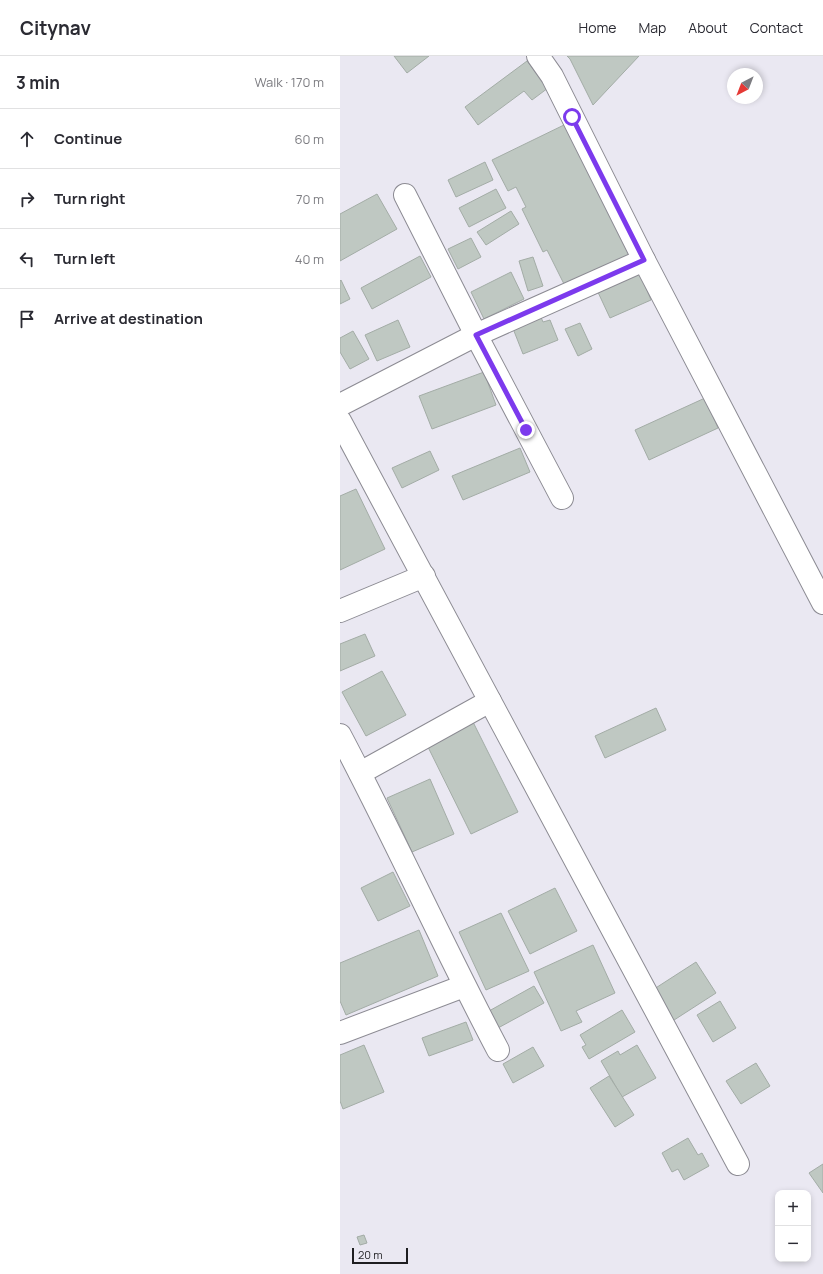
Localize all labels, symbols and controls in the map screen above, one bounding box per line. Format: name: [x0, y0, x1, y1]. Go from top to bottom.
text: Citynav: [20, 15, 91, 41]
text: Home: [579, 18, 616, 37]
text: Map: [638, 18, 666, 37]
text: About: [688, 18, 728, 37]
text: Contact: [750, 18, 803, 37]
north arrow: [727, 68, 763, 104]
text: 3 min: [16, 71, 60, 94]
text: Walk · 170 m: [254, 73, 324, 91]
route start: [563, 108, 581, 126]
icon: ahead: [16, 128, 38, 150]
text: Continue: [54, 128, 122, 149]
text: 60 m: [294, 130, 324, 148]
icon: right: [16, 188, 38, 210]
text: Turn right: [54, 188, 125, 209]
text: 70 m: [296, 190, 324, 208]
icon: left: [16, 248, 38, 270]
text: Turn left: [54, 248, 116, 269]
text: 40 m: [295, 250, 324, 268]
icon: arrive: [16, 308, 38, 330]
text: Arrive at destination: [54, 308, 203, 329]
route end: [517, 421, 535, 439]
map controls: [775, 1190, 811, 1262]
button: +: [775, 1190, 811, 1226]
button: −: [775, 1226, 811, 1262]
scale bar: [352, 1246, 408, 1265]
text: 20 m: [358, 1247, 383, 1262]

